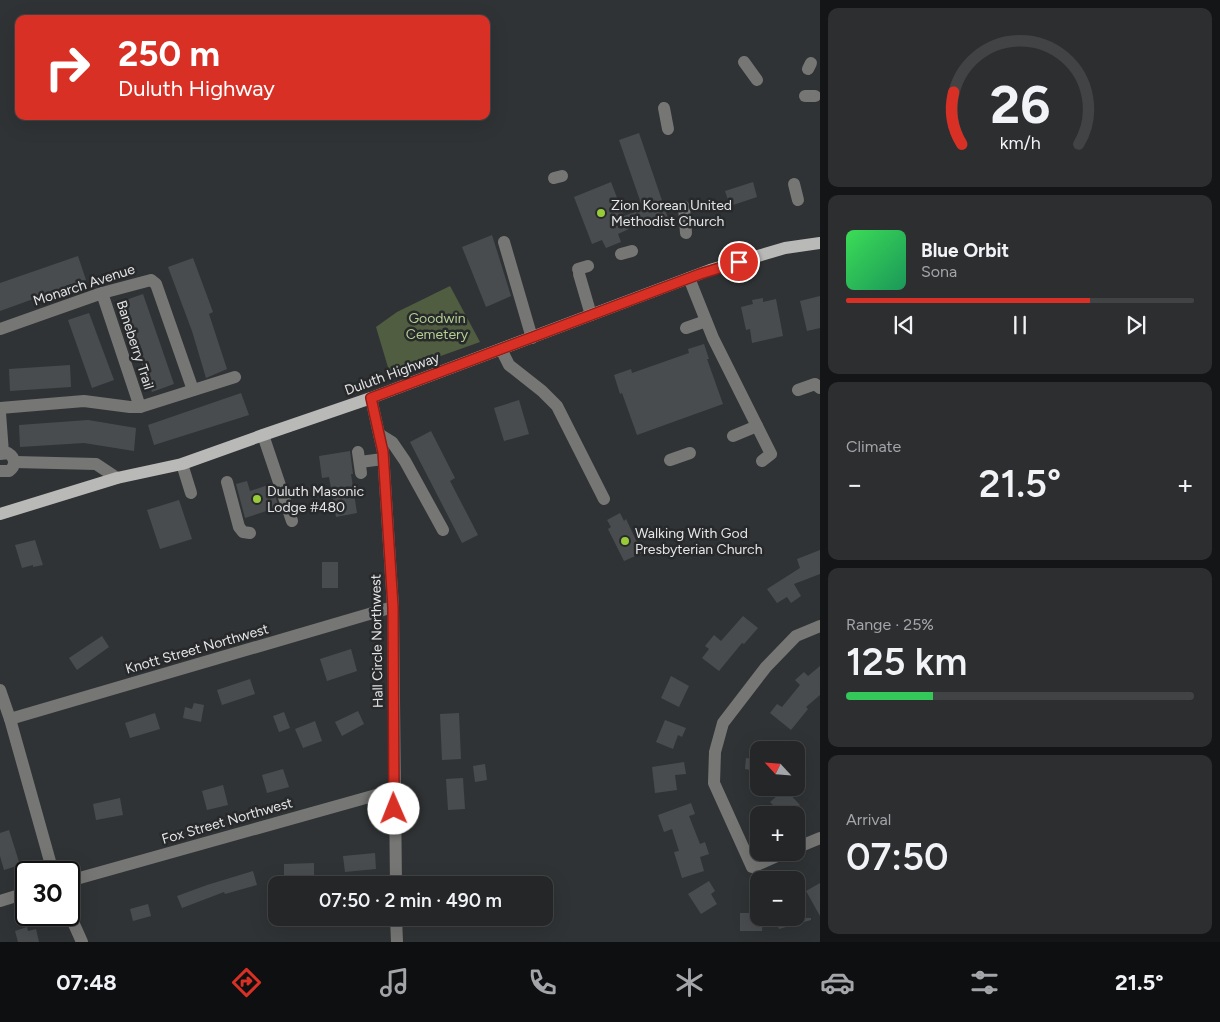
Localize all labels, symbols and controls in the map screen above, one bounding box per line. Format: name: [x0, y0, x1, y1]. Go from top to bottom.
text: 250 m: [118, 33, 220, 75]
icon: right: [35, 35, 100, 100]
text: 26: [990, 74, 1050, 136]
text: Duluth Highway: [118, 75, 275, 102]
text: km/h: [1000, 132, 1040, 153]
place label: Zion Korean United Methodist Church: [611, 197, 732, 230]
marker: Zion Korean United Methodist Church: [595, 207, 607, 219]
text: Blue Orbit: [921, 239, 1009, 262]
pin: [718, 241, 760, 283]
icon: arrive: [725, 248, 753, 276]
street label: Monarch Avenue: [31, 260, 137, 309]
text: Sona: [921, 262, 957, 281]
street label: Baneberry Trail: [113, 298, 157, 392]
park label: Goodwin Cemetery: [406, 310, 469, 343]
icon: previous: [890, 311, 918, 339]
icon: pause: [1006, 311, 1034, 339]
icon: next: [1122, 311, 1150, 339]
street label: Duluth Highway: [342, 349, 442, 399]
text: Climate: [846, 437, 901, 456]
text: 21.5°: [979, 461, 1061, 507]
text: −: [846, 467, 863, 501]
text: +: [1177, 467, 1194, 501]
place label: Duluth Masonic Lodge #480: [267, 483, 365, 516]
marker: Duluth Masonic Lodge #480: [251, 493, 263, 505]
place label: Walking With God Presbyterian Church: [635, 525, 763, 558]
marker: Walking With God Presbyterian Church: [619, 535, 631, 547]
street label: Hall Circle Northwest: [367, 574, 387, 708]
text: Range · 25%: [846, 615, 934, 634]
street label: Knott Street Northwest: [123, 620, 271, 678]
text: 125 km: [846, 639, 967, 685]
north arrow: [750, 741, 805, 796]
map controls: [750, 741, 805, 926]
position arrow: [367, 782, 419, 834]
street label: Fox Street Northwest: [160, 794, 294, 848]
button: +: [750, 806, 805, 861]
text: Arrival: [846, 810, 891, 829]
text: 07:50: [846, 834, 949, 880]
speed limit sign: 30: [15, 861, 80, 926]
button: −: [750, 871, 805, 926]
text: 07:50 · 2 min · 490 m: [319, 889, 502, 912]
icon: directions: [229, 965, 264, 1000]
icon: music: [377, 965, 412, 1000]
icon: phone: [525, 965, 560, 1000]
icon: climate: [672, 965, 707, 1000]
icon: car: [820, 965, 855, 1000]
icon: filters: [967, 965, 1002, 1000]
text: 07:48: [56, 969, 117, 996]
text: 21.5°: [1115, 969, 1164, 996]

